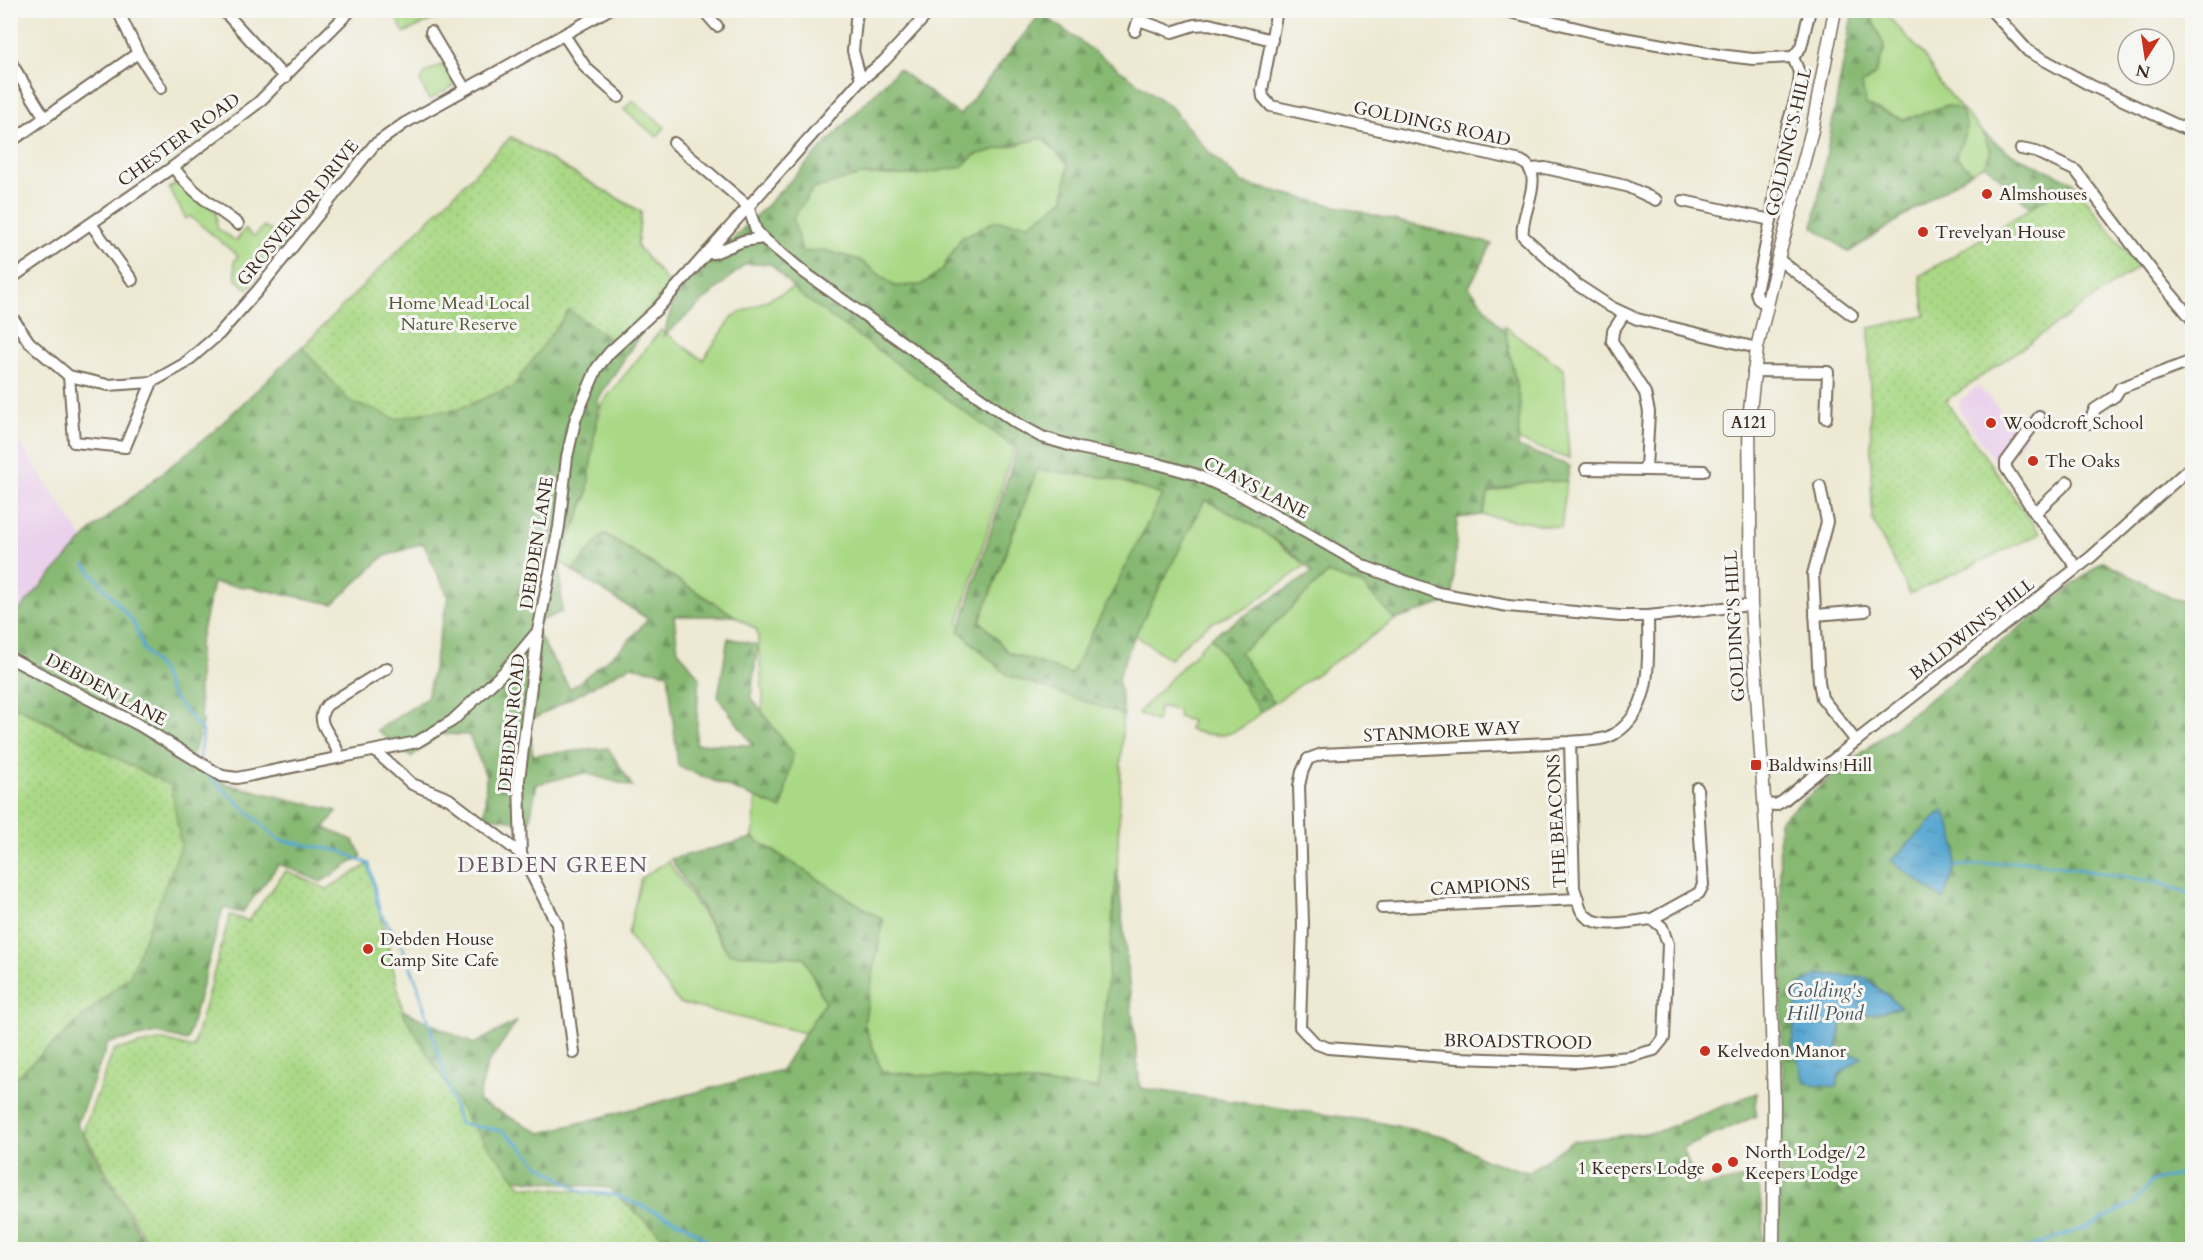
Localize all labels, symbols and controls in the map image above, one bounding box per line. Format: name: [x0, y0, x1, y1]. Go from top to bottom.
north arrow: [2116, 27, 2176, 87]
text: N: [2134, 58, 2152, 83]
street label: GOLDING'S HILL: [1760, 65, 1818, 219]
street label: CHESTER ROAD: [113, 87, 245, 193]
street label: GOLDINGS ROAD: [1351, 95, 1513, 153]
street label: GROSVENOR DRIVE: [231, 135, 365, 291]
place label: Almshouses: [1999, 182, 2087, 207]
marker: Almshouses: [1980, 187, 1994, 201]
place label: Trevelyan House: [1935, 220, 2066, 245]
marker: Trevelyan House: [1916, 225, 1930, 239]
park label: Home Mead Local Nature Reserve: [388, 291, 530, 337]
road number: A121: [1724, 410, 1774, 436]
place label: Woodcroft School: [2002, 411, 2144, 436]
marker: Woodcroft School: [1984, 416, 1998, 430]
place label: The Oaks: [2045, 449, 2120, 474]
street label: CLAYS LANE: [1199, 451, 1313, 525]
marker: The Oaks: [2026, 454, 2040, 468]
street label: DEBDEN LANE: [514, 475, 560, 611]
street label: GOLDING'S HILL: [1719, 549, 1751, 703]
street label: BALDWIN'S HILL: [1904, 572, 2040, 686]
street label: DEBDEN LANE: [41, 647, 171, 733]
street label: DEBDEN ROAD: [492, 652, 532, 794]
street label: STANMORE WAY: [1363, 715, 1522, 749]
street label: THE BEACONS: [1541, 753, 1573, 889]
place label: Baldwins Hill: [1768, 753, 1872, 778]
marker: Baldwins Hill: [1749, 758, 1763, 772]
district label: DEBDEN GREEN: [458, 851, 648, 880]
street label: CAMPIONS: [1429, 872, 1531, 902]
place label: Debden House Camp Site Cafe: [380, 927, 499, 973]
marker: Debden House Camp Site Cafe: [361, 942, 375, 956]
water label: Golding's Hill Pond: [1787, 977, 1865, 1027]
street label: BROADSTROOD: [1444, 1028, 1592, 1056]
place label: Kelvedon Manor: [1717, 1039, 1846, 1064]
marker: Kelvedon Manor: [1698, 1044, 1712, 1058]
place label: North Lodge/ 2 Keepers Lodge: [1745, 1140, 1865, 1186]
marker: North Lodge/ 2 Keepers Lodge: [1726, 1155, 1740, 1169]
place label: 1 Keepers Lodge: [1578, 1156, 1705, 1181]
marker: 1 Keepers Lodge: [1710, 1161, 1724, 1175]

